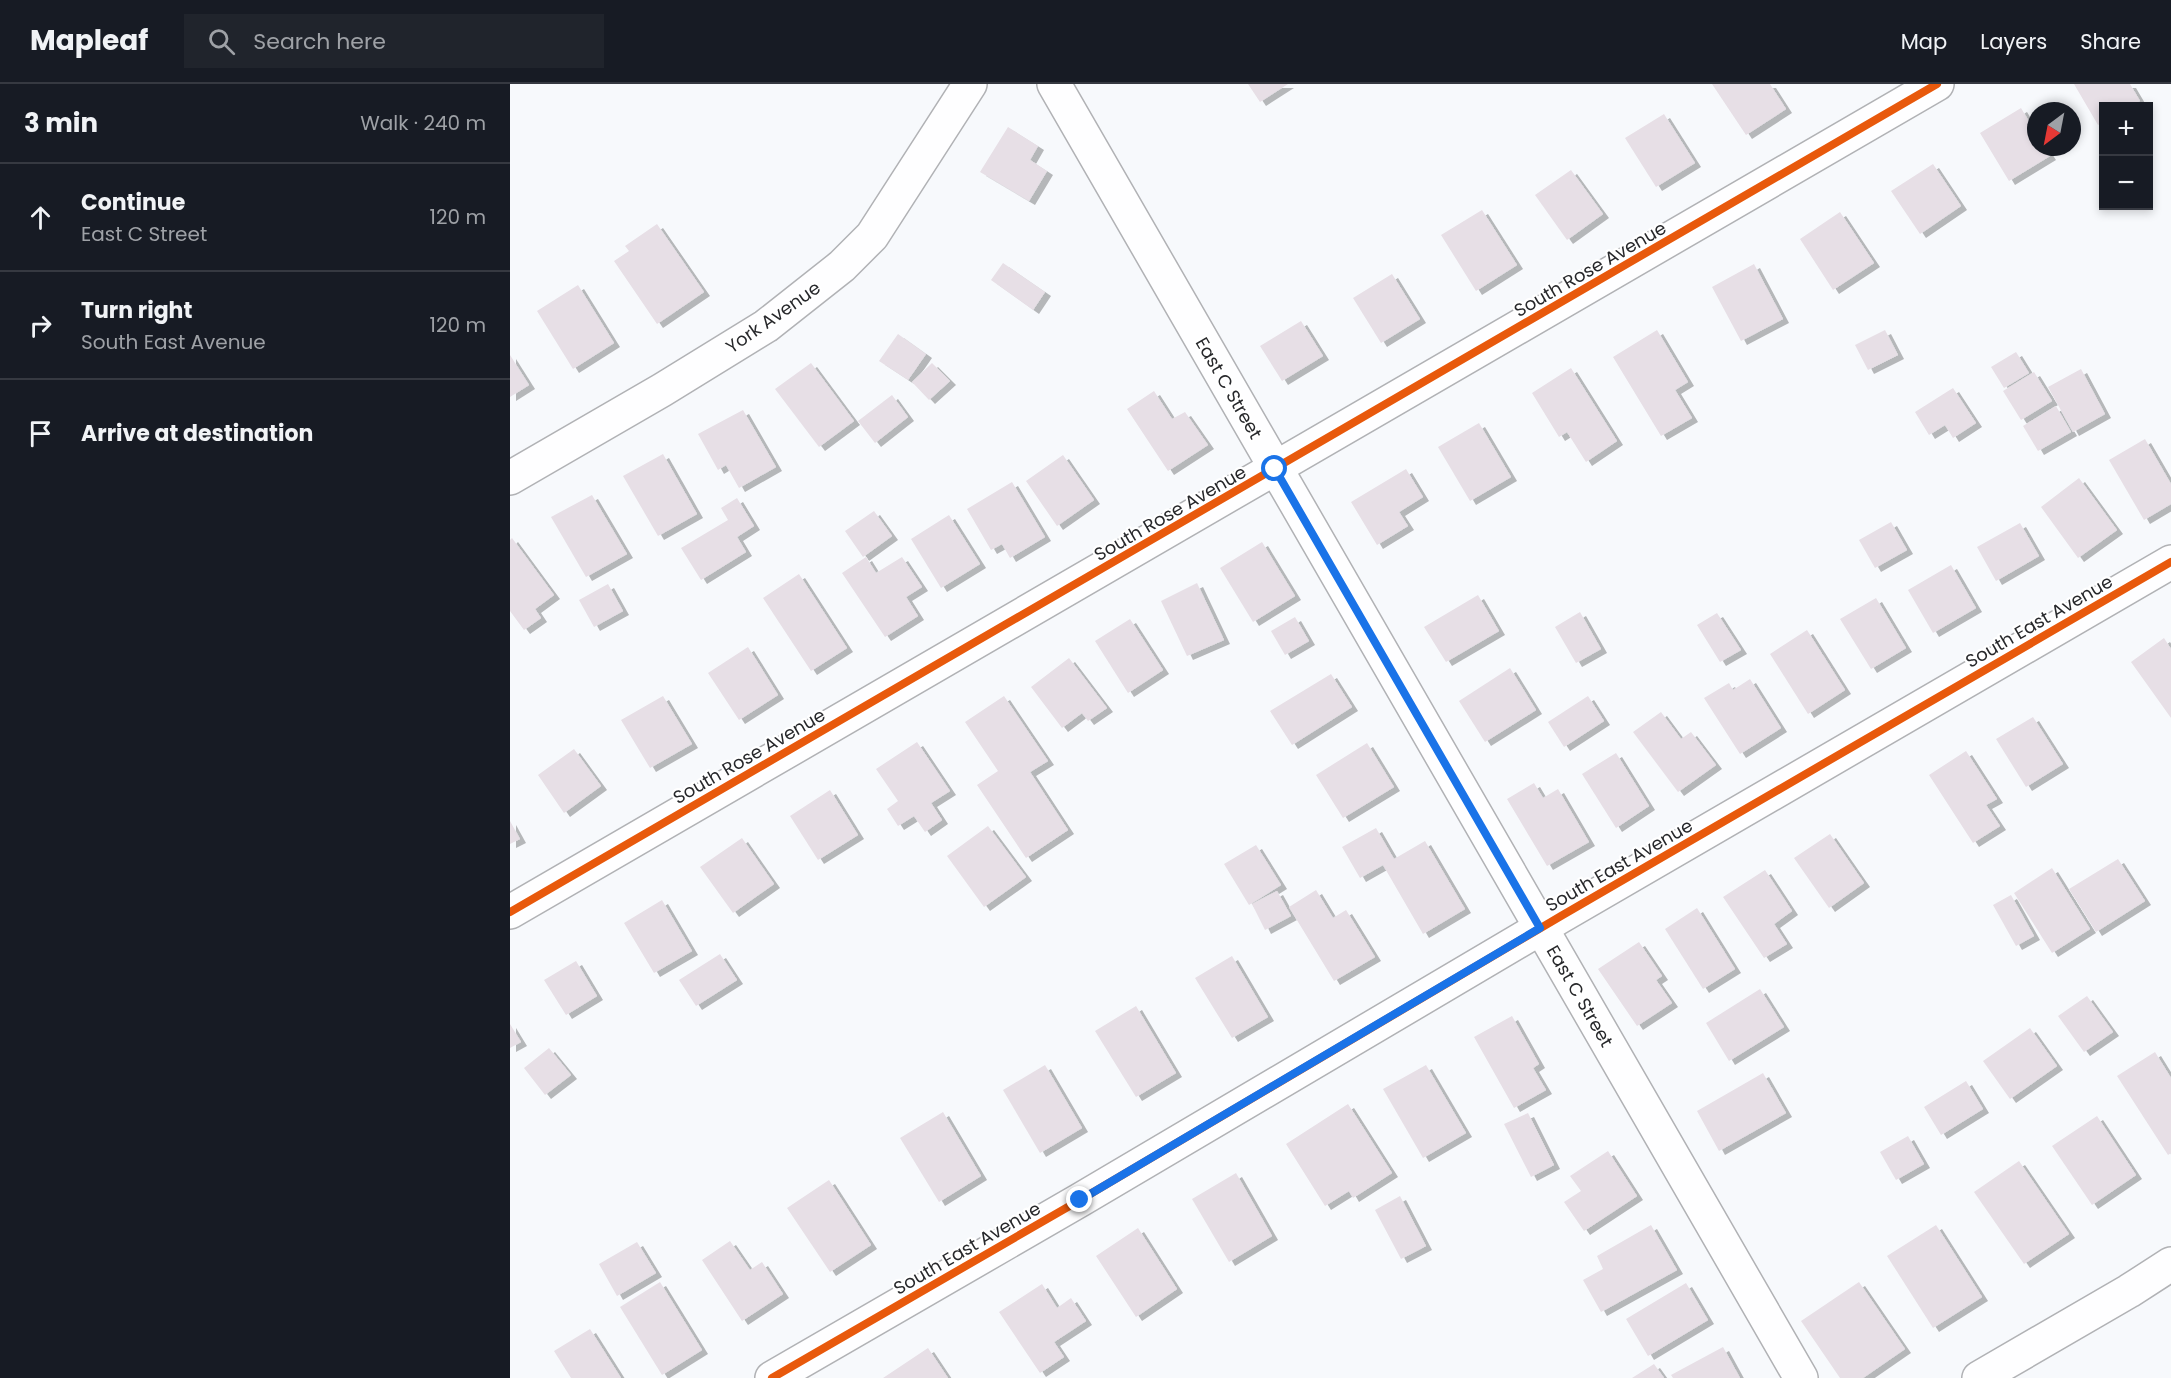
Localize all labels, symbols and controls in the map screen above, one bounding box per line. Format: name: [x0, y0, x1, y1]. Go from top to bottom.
search box: [184, 14, 604, 68]
text: Mapleaf: [30, 21, 148, 60]
icon: search: [205, 25, 238, 58]
text: Search here: [253, 26, 386, 57]
text: Map: [1901, 27, 1947, 56]
text: Layers: [1980, 27, 2047, 56]
text: Share: [2080, 27, 2141, 56]
north arrow: [2027, 102, 2081, 156]
map controls: [2099, 102, 2153, 210]
button: +: [2099, 102, 2153, 156]
text: 3 min: [24, 105, 98, 141]
text: Walk · 240 m: [360, 109, 486, 137]
button: −: [2099, 156, 2153, 210]
text: Continue: [81, 187, 185, 218]
icon: ahead: [24, 201, 57, 234]
text: 120 m: [430, 203, 486, 231]
street label: South Rose Avenue: [1509, 215, 1671, 323]
text: East C Street: [81, 220, 207, 248]
street label: York Avenue: [721, 275, 825, 359]
text: Turn right: [81, 295, 192, 326]
icon: right: [24, 309, 57, 342]
text: 120 m: [430, 311, 486, 339]
text: South East Avenue: [81, 328, 266, 356]
street label: East C Street: [1190, 333, 1268, 443]
icon: arrive: [24, 417, 57, 450]
text: Arrive at destination: [81, 418, 313, 449]
route start: [1261, 455, 1287, 481]
street label: South Rose Avenue: [1089, 459, 1251, 567]
street label: South East Avenue: [1961, 569, 2117, 673]
street label: South Rose Avenue: [668, 702, 830, 810]
street label: South East Avenue: [1541, 813, 1697, 917]
street label: East C Street: [1541, 941, 1619, 1051]
route end: [1066, 1186, 1092, 1212]
street label: South East Avenue: [889, 1196, 1045, 1300]

